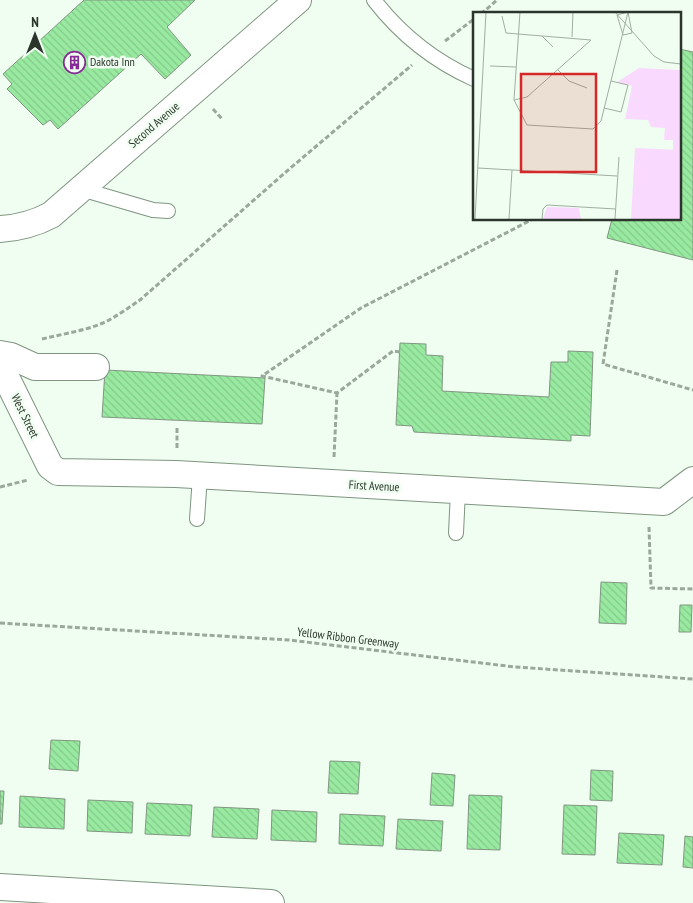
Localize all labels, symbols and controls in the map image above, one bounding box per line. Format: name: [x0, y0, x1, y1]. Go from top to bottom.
north arrow: [10, 10, 60, 60]
inset map: [473, 12, 680, 220]
text: N: [31, 13, 39, 31]
building icon: Dakota Inn: [62, 50, 86, 74]
place label: Dakota Inn: [90, 54, 135, 69]
street label: Second Avenue: [125, 99, 182, 151]
street label: West Street: [8, 391, 43, 441]
street label: First Avenue: [348, 477, 400, 494]
street label: Yellow Ribbon Greenway: [296, 624, 400, 651]

